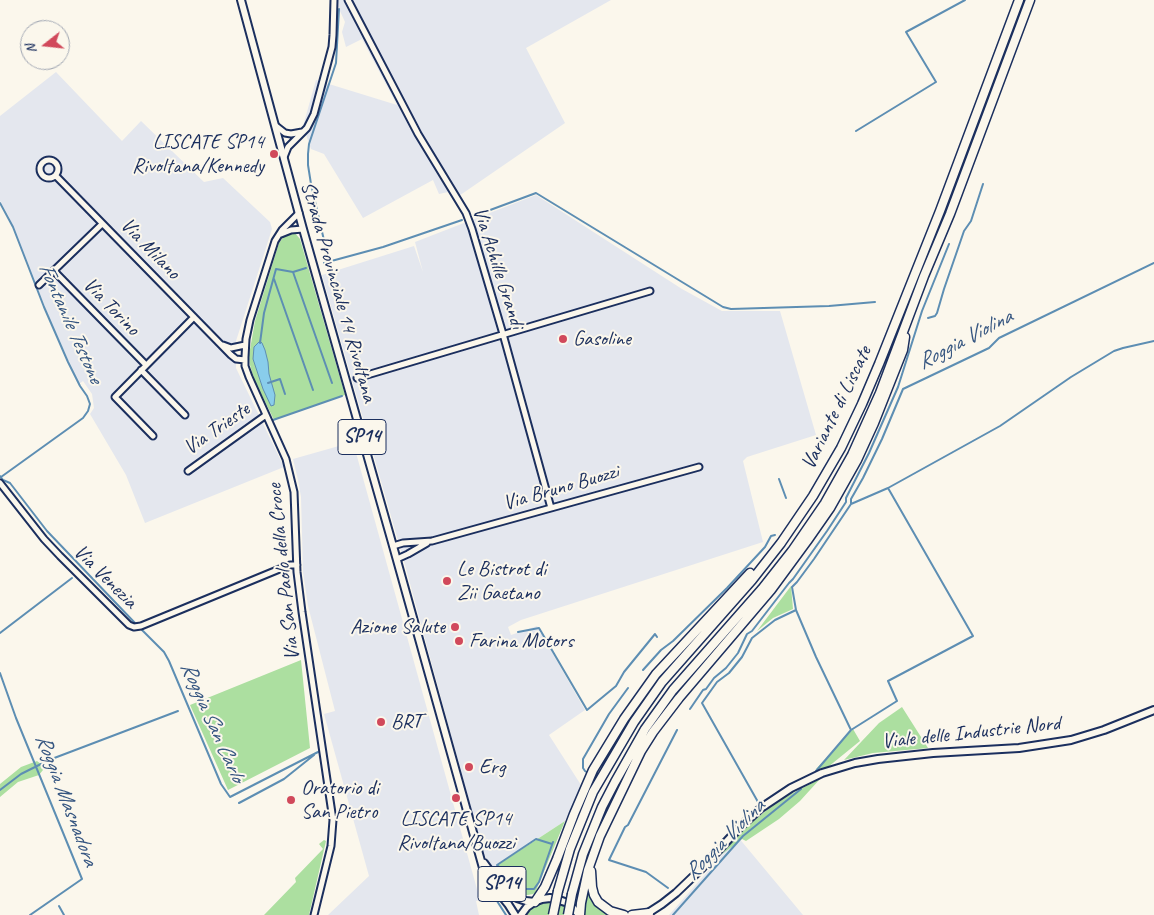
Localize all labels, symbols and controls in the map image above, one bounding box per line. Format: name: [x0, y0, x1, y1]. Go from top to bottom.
north arrow: [20, 20, 70, 70]
text: N: [22, 42, 40, 56]
place label: LISCATE SP14 Rivoltana/Kennedy: [132, 129, 264, 179]
marker: LISCATE SP14 Rivoltana/Kennedy: [268, 148, 280, 160]
street label: Strada Provinciale 14 Rivoltana: [294, 179, 382, 405]
street label: Via Achille Grandi: [466, 204, 530, 332]
street label: Via Milano: [115, 213, 185, 285]
water label: Fontanile Testone: [32, 259, 108, 387]
street label: Via Torino: [77, 273, 145, 341]
water label: Roggia Violina: [913, 304, 1017, 376]
place label: Gasoline: [573, 326, 631, 352]
marker: Gasoline: [557, 333, 569, 345]
street label: Variante di Liscate: [796, 342, 878, 474]
street label: Via Trieste: [179, 397, 255, 461]
road number: SP14: [338, 420, 386, 454]
street label: Via Bruno Buozzi: [500, 459, 622, 517]
street label: Via San Paolo della Croce: [262, 482, 306, 662]
street label: Via Venezia: [68, 540, 142, 614]
place label: Le Bistrot di Zii Gaetano: [457, 556, 546, 606]
marker: Le Bistrot di Zii Gaetano: [441, 575, 453, 587]
place label: Azione Salute: [350, 614, 445, 640]
marker: Azione Salute: [449, 621, 461, 633]
place label: Farina Motors: [469, 628, 573, 654]
marker: Farina Motors: [453, 635, 465, 647]
water label: Roggia San Carlo: [174, 658, 250, 786]
place label: BRT: [391, 709, 422, 735]
street label: Viale delle Industrie Nord: [881, 711, 1061, 755]
marker: BRT: [375, 716, 387, 728]
water label: Roggia Masnadora: [29, 730, 103, 870]
place label: Erg: [479, 754, 505, 780]
marker: Erg: [463, 761, 475, 773]
place label: Oratorio di San Pietro: [301, 775, 379, 825]
marker: LISCATE SP14 Rivoltana/Buozzi: [450, 792, 462, 804]
marker: Oratorio di San Pietro: [285, 794, 297, 806]
water label: Roggia Violina: [679, 794, 771, 886]
place label: LISCATE SP14 Rivoltana/Buozzi: [397, 806, 515, 856]
road number: SP14: [478, 866, 526, 902]

